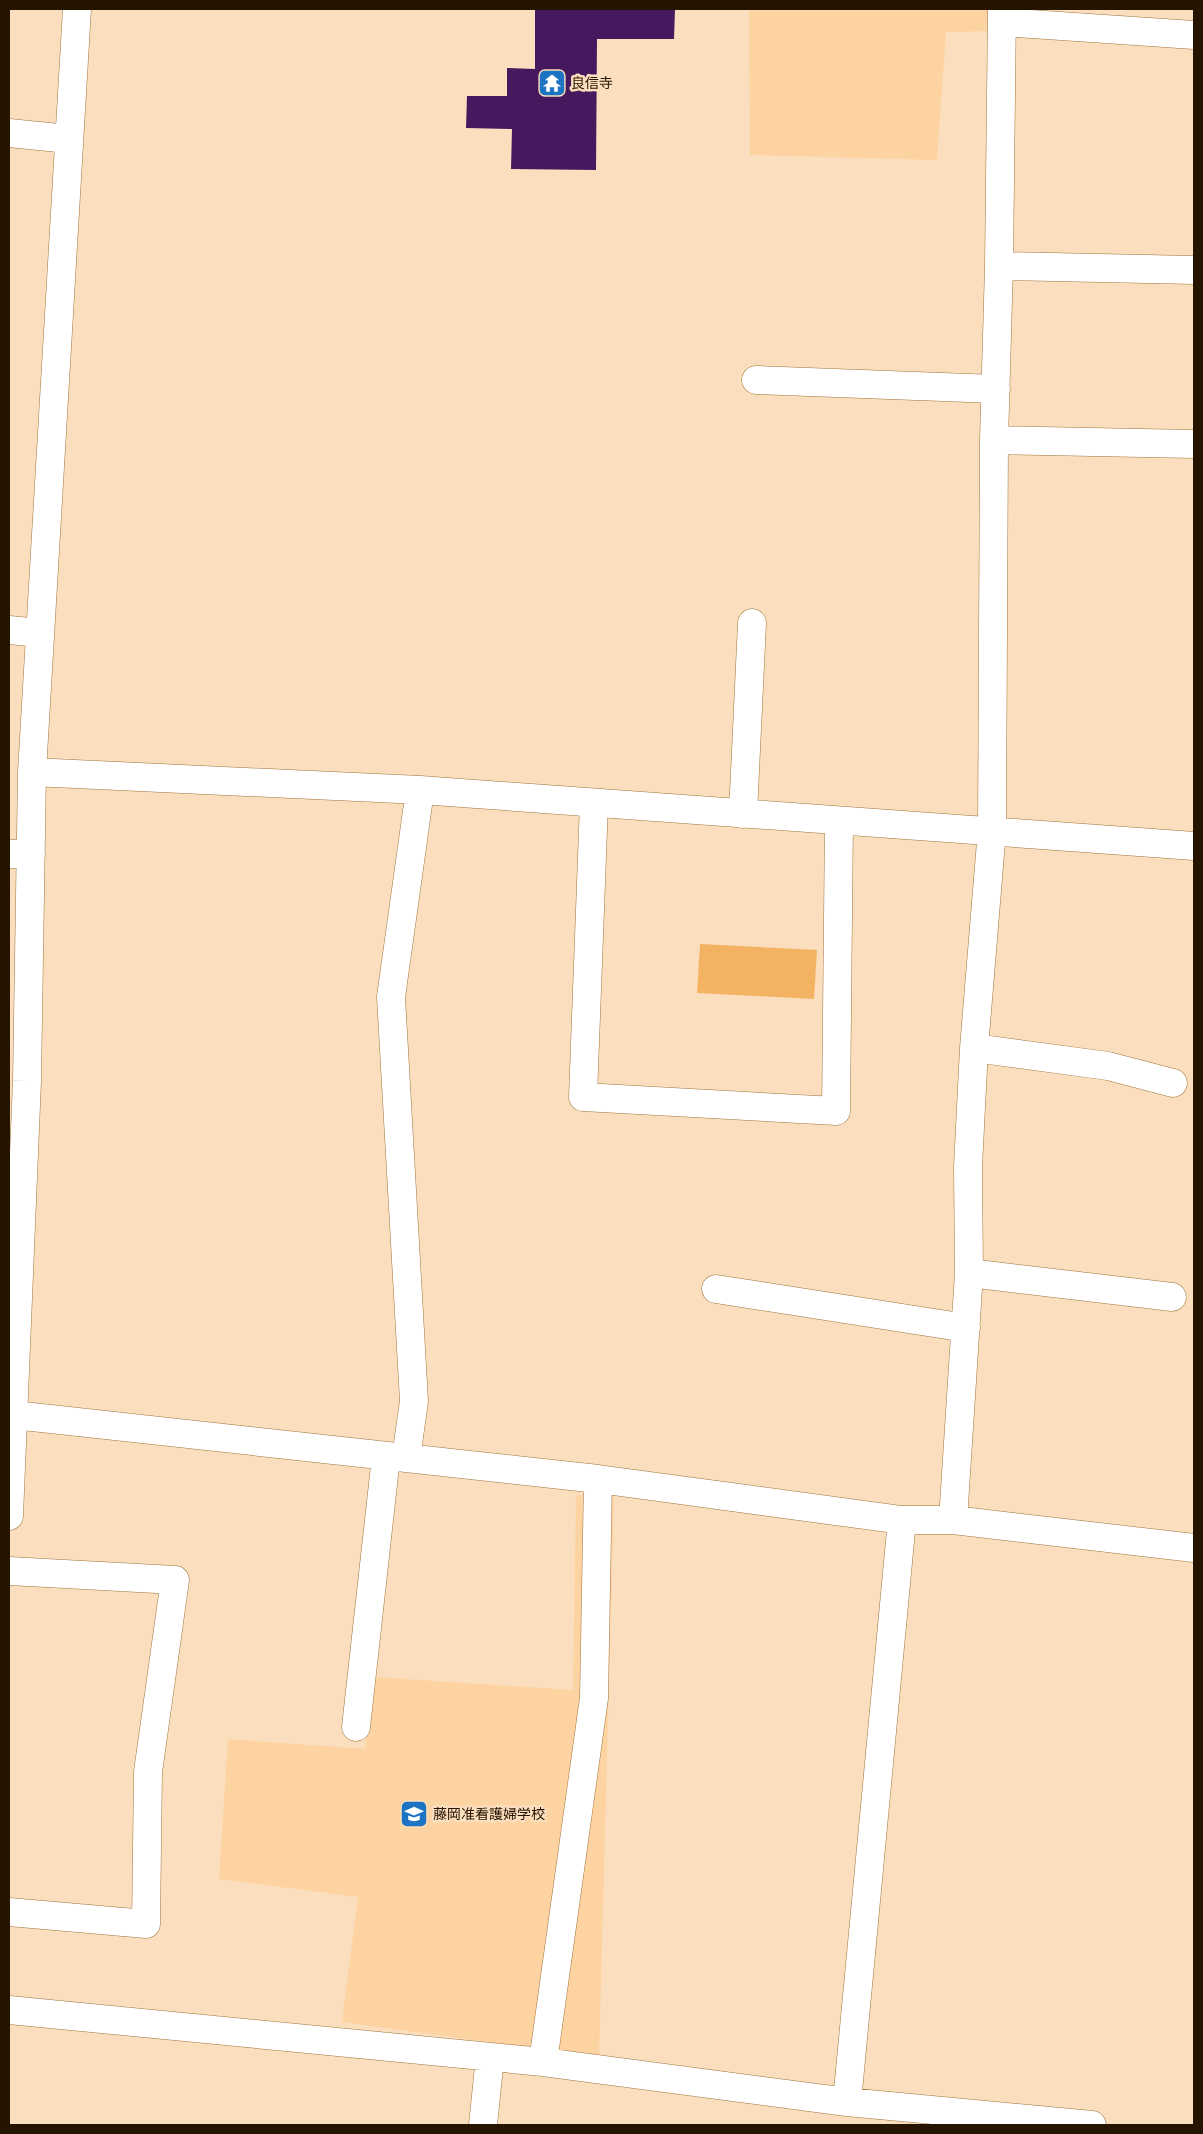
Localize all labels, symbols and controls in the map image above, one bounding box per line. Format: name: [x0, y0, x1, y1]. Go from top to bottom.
temple icon: 良信寺: [537, 68, 567, 98]
place label: 良信寺: [571, 75, 613, 92]
school or university icon: 藤岡准看護婦学校: [399, 1799, 429, 1829]
place label: 藤岡准看護婦学校: [433, 1806, 545, 1823]

